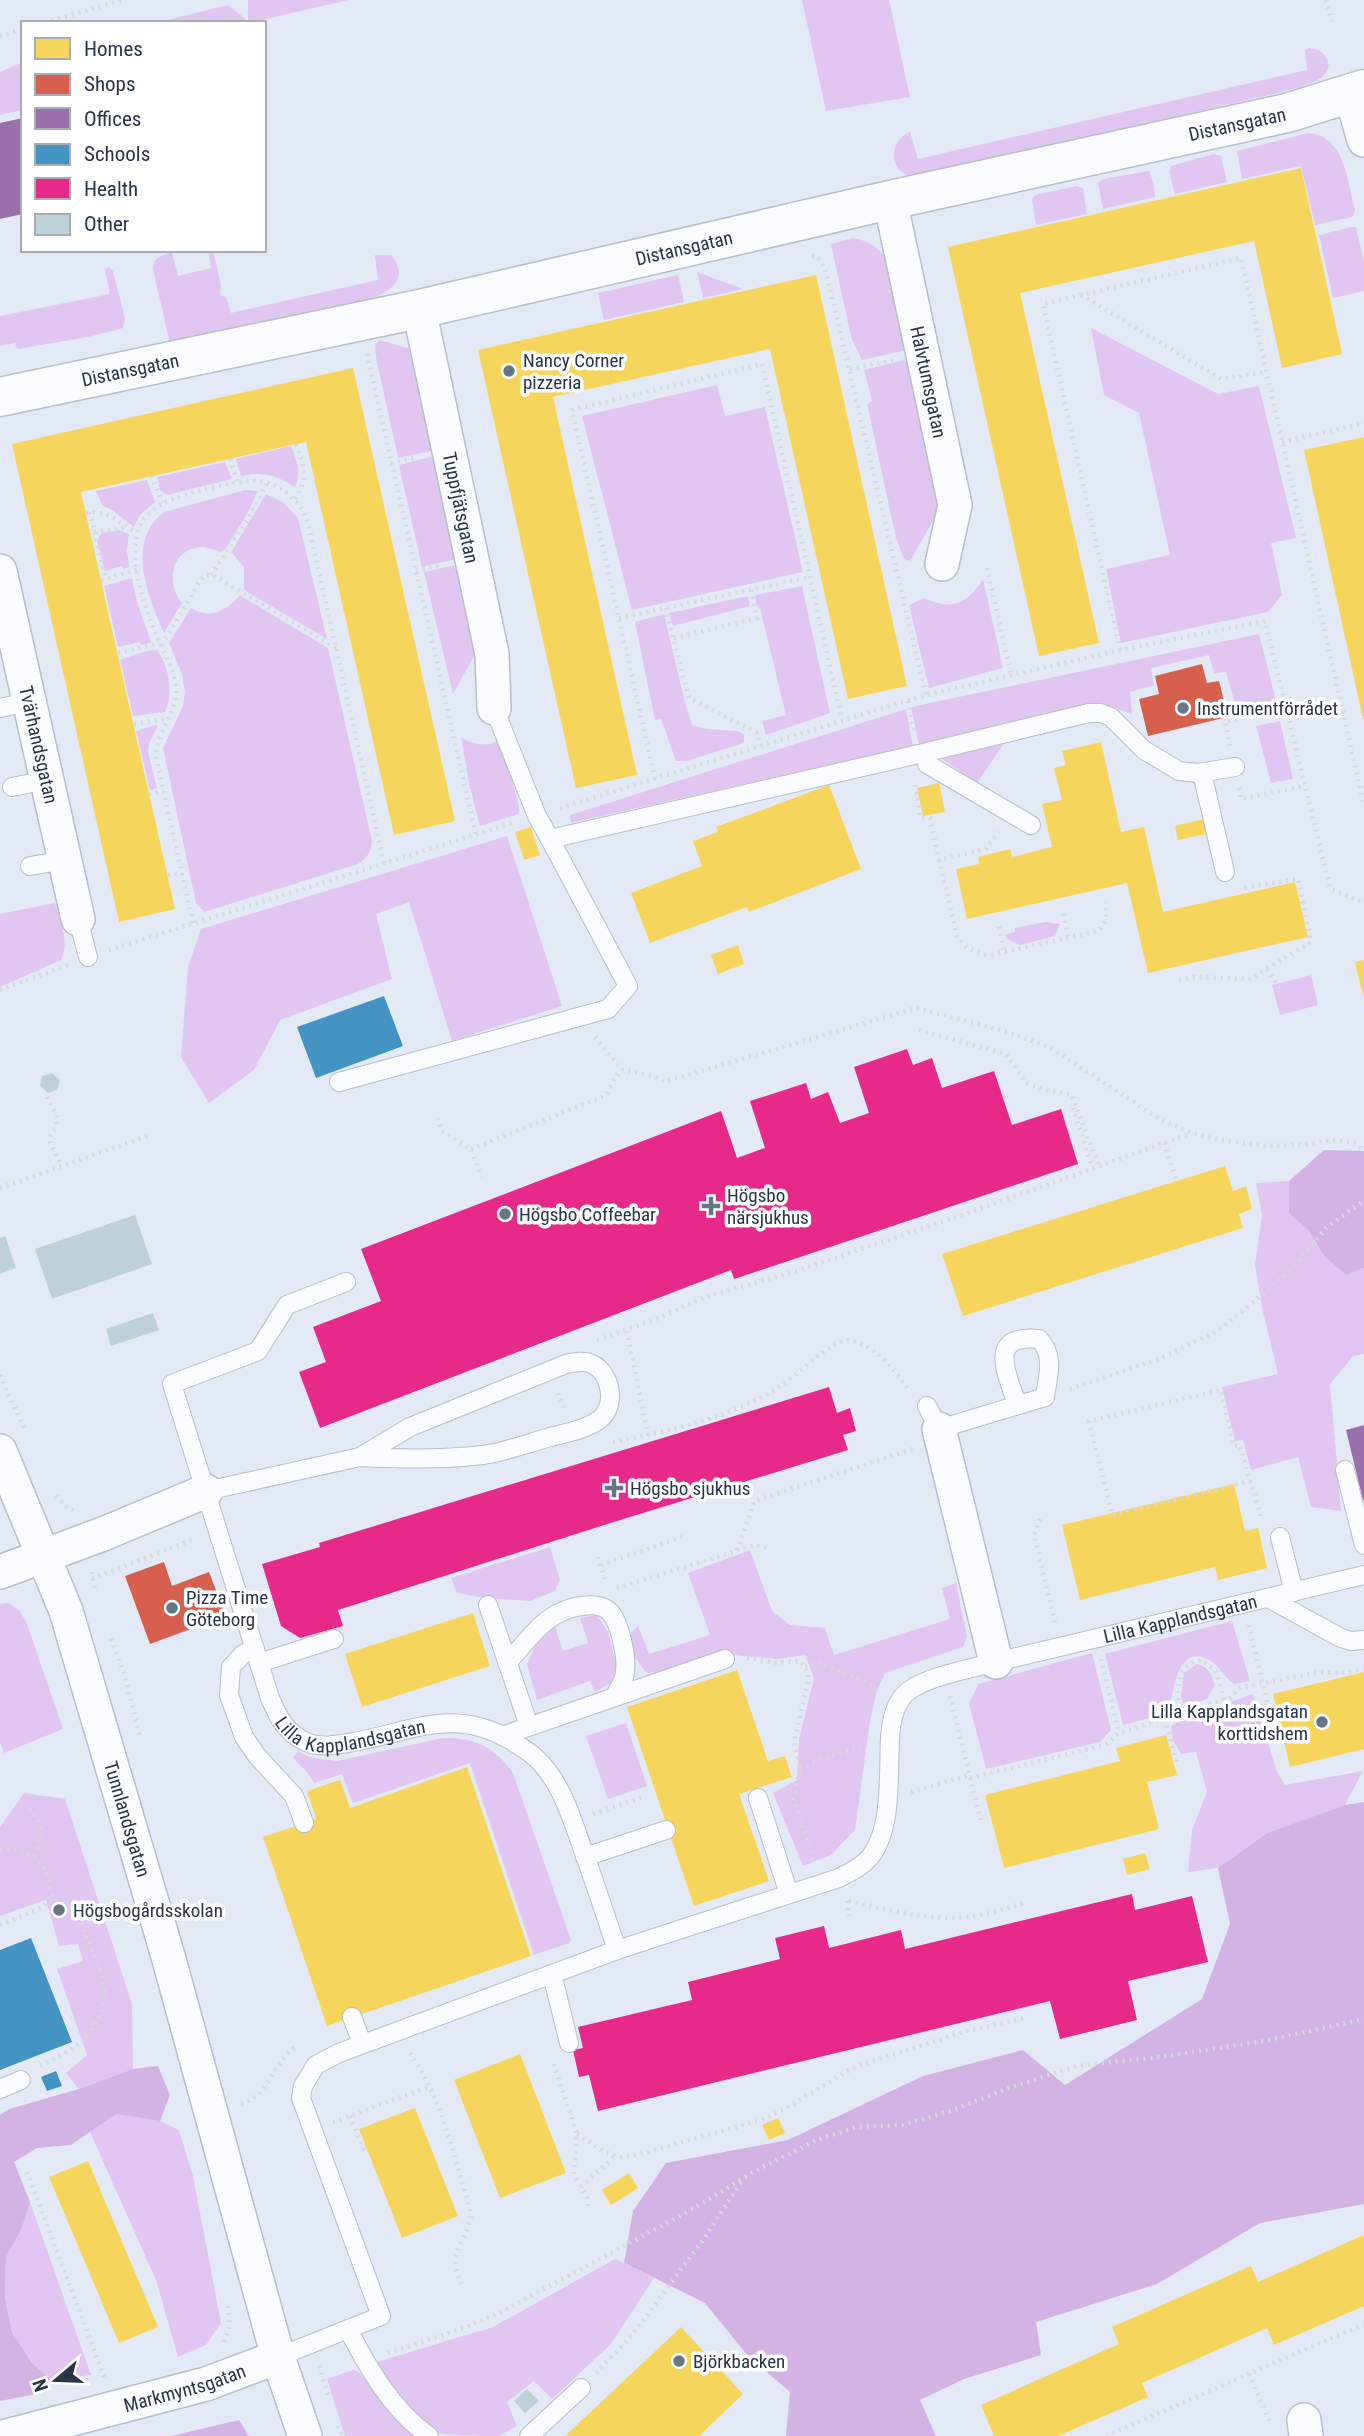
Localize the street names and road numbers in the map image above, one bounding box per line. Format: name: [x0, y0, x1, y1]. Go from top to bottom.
street label: Distansgatan: [1186, 103, 1288, 146]
street label: Distansgatan: [633, 226, 735, 271]
street label: Halvtumsgatan: [905, 324, 951, 440]
street label: Distansgatan: [79, 349, 181, 392]
street label: Tuppfjätsgatan: [438, 450, 483, 565]
street label: Tvärhandsgatan: [14, 684, 63, 806]
street label: Lilla Kapplandsgatan: [1101, 1590, 1259, 1648]
street label: Lilla Kapplandsgatan: [270, 1712, 427, 1758]
street label: Tunnlandsgatan: [99, 1758, 155, 1880]
street label: Markmyntsgatan: [121, 2359, 249, 2417]

